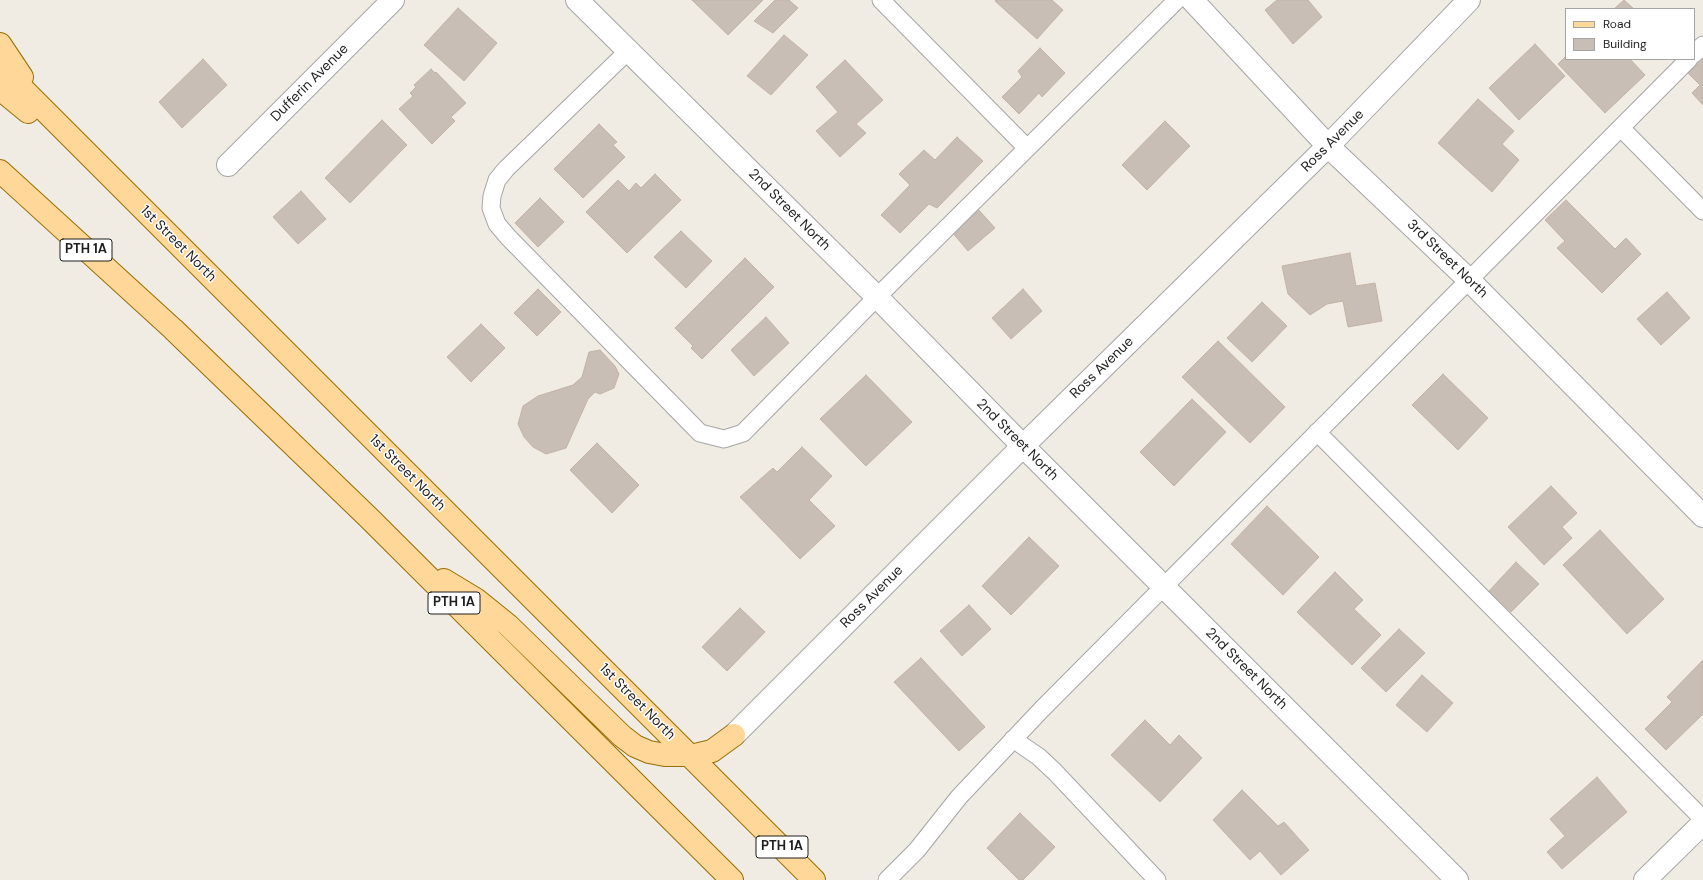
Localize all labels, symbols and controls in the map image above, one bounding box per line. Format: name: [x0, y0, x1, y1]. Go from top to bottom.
legend: [1565, 8, 1695, 60]
text: Road: [1603, 16, 1631, 32]
text: Building: [1603, 36, 1647, 52]
street label: Dufferin Avenue: [268, 41, 352, 125]
street label: Ross Avenue: [1298, 106, 1368, 176]
street label: 2nd Street North: [745, 166, 833, 254]
street label: 1st Street North: [137, 203, 219, 285]
street label: 3rd Street North: [1403, 216, 1491, 302]
road number: PTH 1A: [60, 239, 112, 261]
street label: Ross Avenue: [1067, 334, 1137, 402]
street label: 2nd Street North: [973, 396, 1061, 484]
street label: 1st Street North: [366, 432, 448, 514]
street label: Ross Avenue: [837, 562, 907, 632]
road number: PTH 1A: [428, 592, 480, 614]
street label: 2nd Street North: [1202, 625, 1290, 713]
street label: 1st Street North: [596, 661, 678, 743]
road number: PTH 1A: [756, 836, 808, 858]

